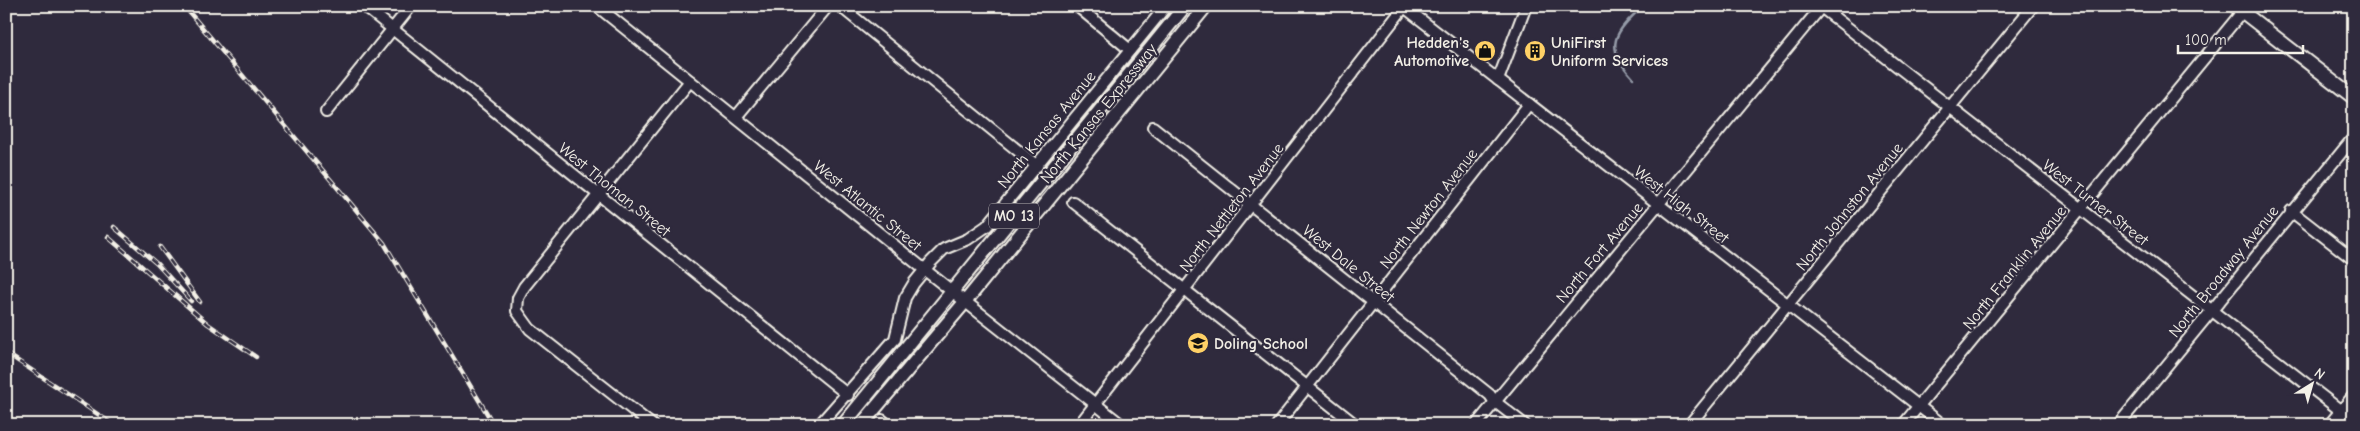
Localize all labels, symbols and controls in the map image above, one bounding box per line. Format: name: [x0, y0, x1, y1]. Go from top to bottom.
scale bar: [2178, 22, 2302, 54]
text: 100 m: [2185, 31, 2227, 49]
place label: Hedden's Automotive: [1394, 34, 1469, 70]
place label: UniFirst Uniform Services: [1551, 34, 1668, 70]
street label: North Kansas Expressway: [1037, 39, 1161, 187]
shop icon: Hedden's Automotive: [1473, 39, 1497, 63]
building icon: UniFirst Uniform Services: [1523, 39, 1547, 63]
street label: North Kansas Avenue: [994, 67, 1100, 192]
street label: West Thoman Street: [555, 139, 674, 241]
street label: North Johnston Avenue: [1793, 139, 1907, 274]
street label: North Nettleton Avenue: [1176, 140, 1288, 276]
street label: North Newton Avenue: [1376, 145, 1481, 272]
street label: West Turner Street: [2039, 156, 2152, 250]
street label: West Atlantic Street: [810, 157, 925, 255]
street label: West High Street: [1631, 162, 1733, 248]
street label: North Fort Avenue: [1552, 199, 1647, 307]
street label: North Franklin Avenue: [1959, 202, 2070, 333]
street label: North Broadway Avenue: [2165, 202, 2282, 341]
road number: MO 13: [989, 204, 1039, 228]
street label: West Dale Street: [1299, 221, 1398, 306]
school or university icon: Doling School: [1186, 331, 1210, 355]
place label: Doling School: [1214, 335, 1308, 353]
north arrow: [2288, 358, 2338, 408]
text: N: [2311, 364, 2328, 384]

